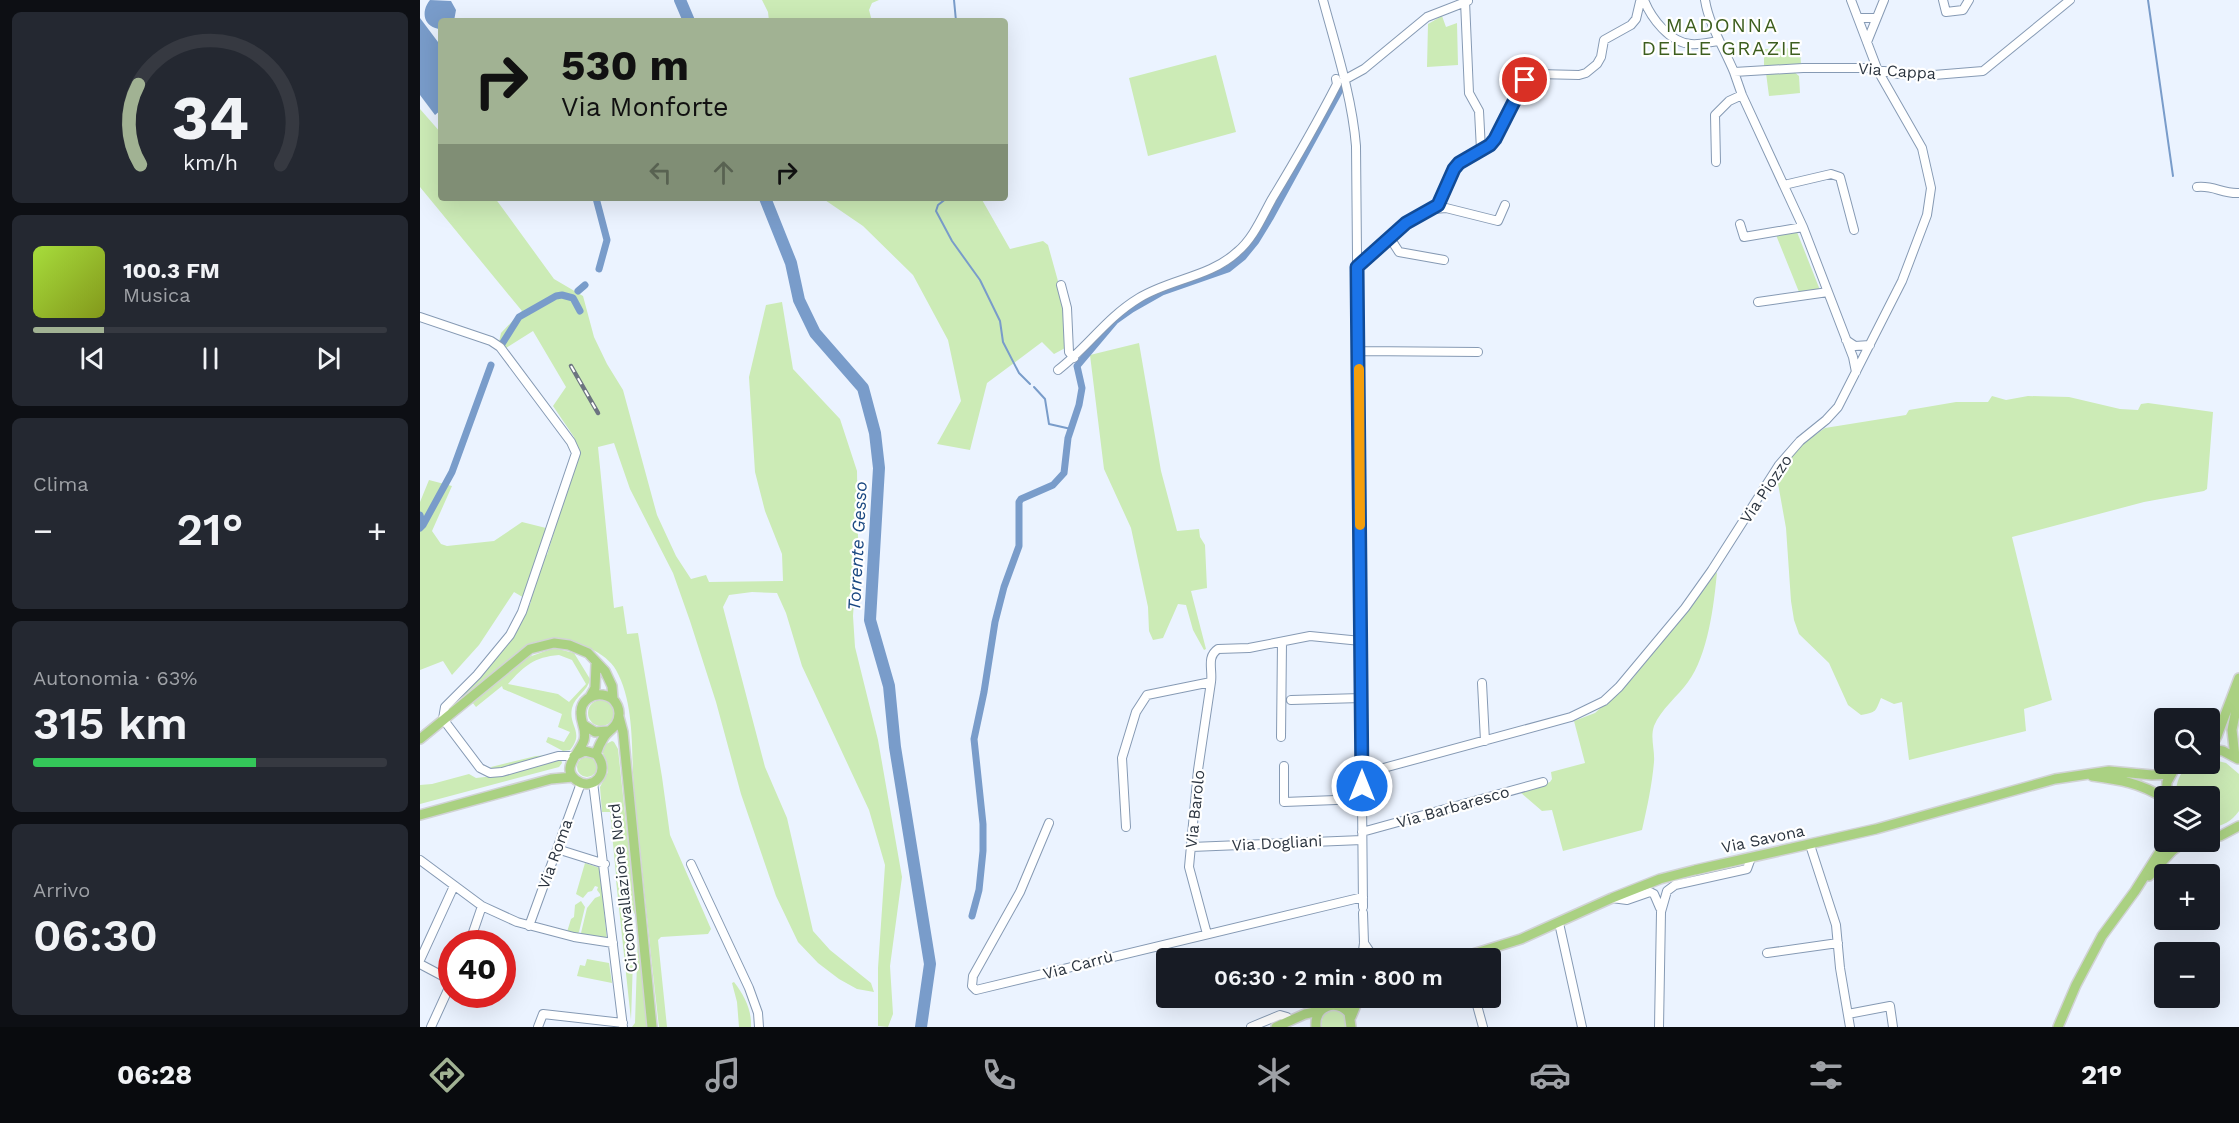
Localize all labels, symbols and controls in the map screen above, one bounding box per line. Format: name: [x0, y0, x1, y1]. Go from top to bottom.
district label: MADONNA DELLE GRAZIE: [1642, 13, 1802, 60]
text: 530 m: [561, 41, 689, 90]
icon: right: [462, 42, 540, 120]
pin: [1499, 54, 1550, 105]
street label: Via Cappa: [1857, 59, 1937, 83]
icon: arrive: [1508, 63, 1541, 96]
text: 34: [171, 81, 249, 154]
text: Via Monforte: [561, 91, 729, 123]
text: km/h: [182, 150, 238, 175]
icon: left: [644, 156, 677, 189]
icon: ahead: [707, 156, 740, 189]
icon: right: [770, 156, 803, 189]
text: 100.3 FM: [123, 258, 220, 283]
text: Musica: [123, 283, 191, 307]
icon: previous: [76, 342, 109, 375]
icon: pause: [194, 342, 227, 375]
icon: next: [312, 342, 345, 375]
street label: Via Piozzo: [1736, 451, 1796, 527]
text: Clima: [33, 472, 89, 496]
water label: Torrente Gesso: [843, 481, 871, 611]
text: 21°: [176, 503, 244, 556]
text: −: [33, 511, 53, 550]
text: +: [367, 511, 387, 550]
text: Autonomia · 63%: [33, 666, 197, 690]
text: 315 km: [33, 697, 188, 750]
map controls: [2154, 708, 2220, 1008]
button: search: [2154, 708, 2220, 774]
position arrow: [1330, 754, 1394, 818]
street label: Via Barolo: [1181, 769, 1209, 849]
street label: Via Barbaresco: [1394, 782, 1512, 832]
button: layers: [2154, 786, 2220, 852]
street label: Circonvallazione Nord: [605, 802, 641, 974]
street label: Via Roma: [534, 816, 576, 892]
street label: Via Savona: [1720, 821, 1806, 857]
street label: Via Dogliani: [1231, 831, 1323, 855]
button: +: [2154, 864, 2220, 930]
text: Arrivo: [33, 878, 90, 902]
text: 06:30: [33, 909, 158, 962]
speed limit sign: 40: [438, 930, 516, 1008]
button: −: [2154, 942, 2220, 1008]
street label: Via Carrù: [1041, 947, 1115, 983]
text: 06:30 · 2 min · 800 m: [1214, 965, 1443, 990]
icon: directions: [426, 1054, 468, 1096]
icon: music: [702, 1054, 744, 1096]
icon: phone: [978, 1054, 1020, 1096]
icon: climate: [1253, 1054, 1295, 1096]
icon: car: [1529, 1054, 1571, 1096]
icon: filters: [1805, 1054, 1847, 1096]
text: 06:28: [117, 1059, 192, 1091]
text: 21°: [2081, 1059, 2122, 1091]

